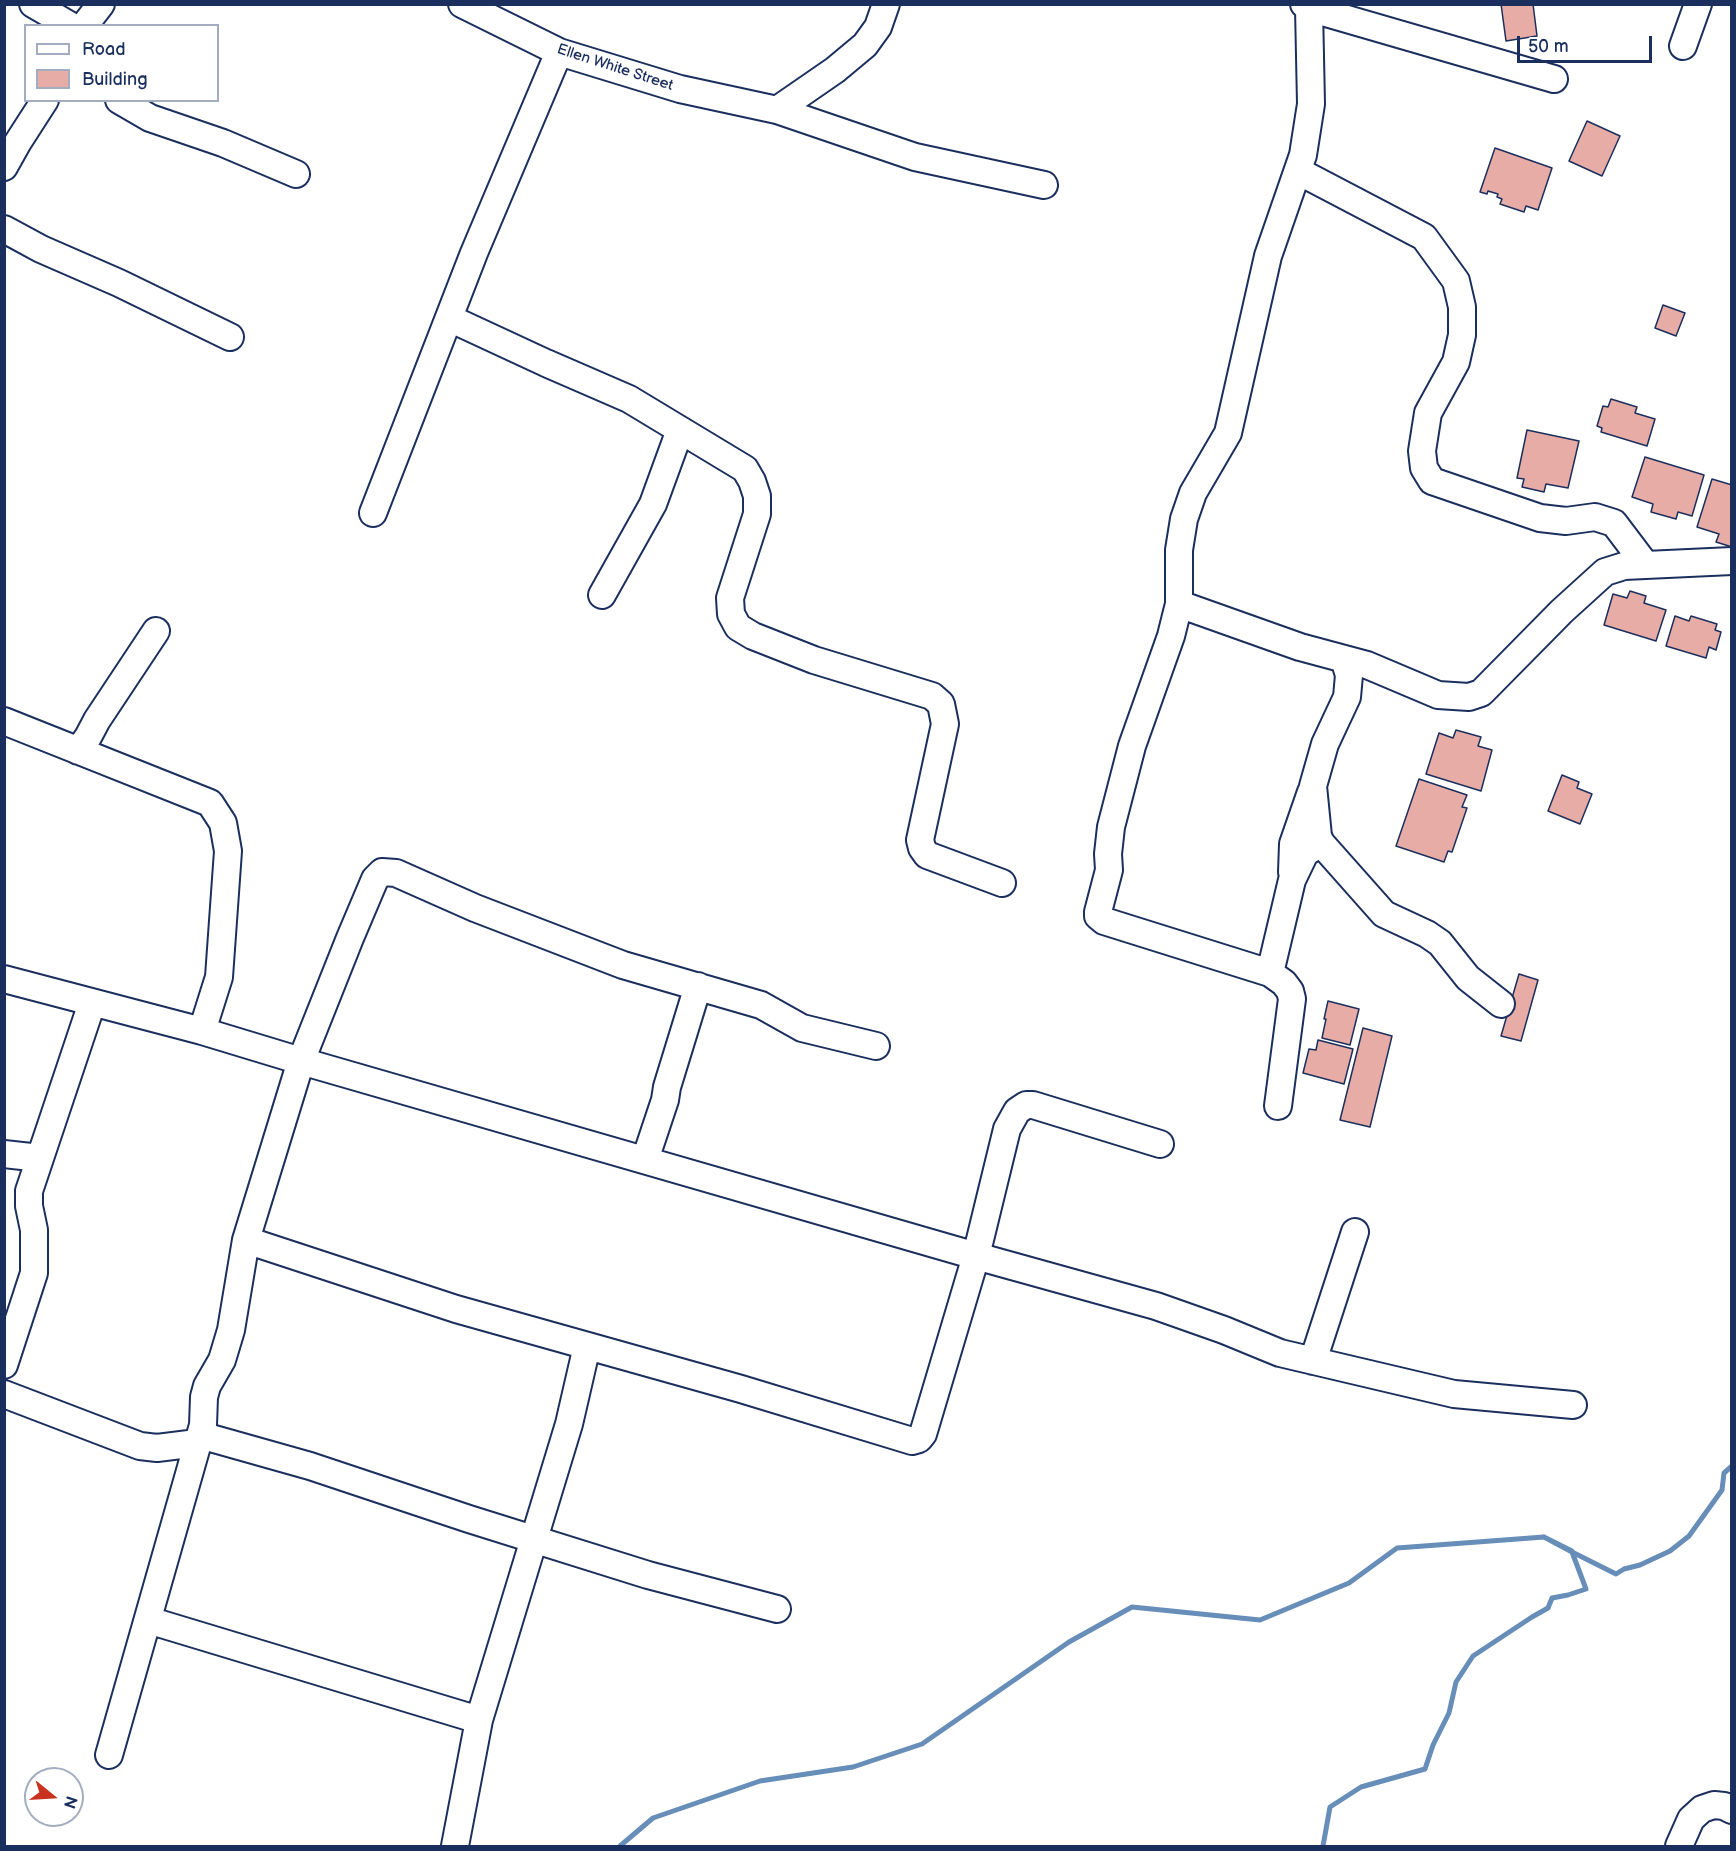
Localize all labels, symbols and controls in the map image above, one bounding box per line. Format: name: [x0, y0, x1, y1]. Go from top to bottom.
legend: [24, 24, 219, 102]
scale bar: [1520, 24, 1655, 62]
text: 50 m: [1528, 36, 1569, 57]
text: Road: [82, 39, 126, 60]
street label: Ellen White Street: [555, 41, 675, 95]
text: Building: [82, 69, 148, 90]
north arrow: [24, 1767, 84, 1827]
text: N: [59, 1793, 81, 1811]

